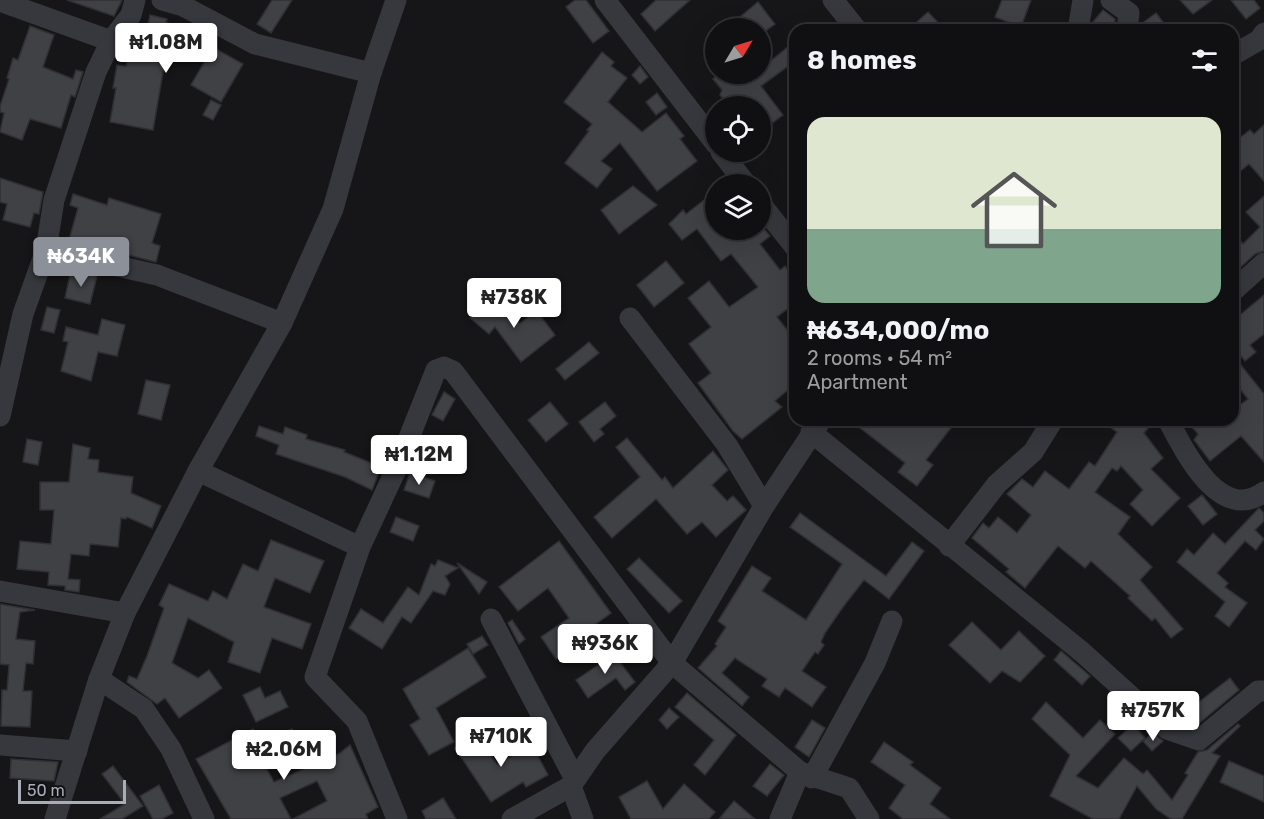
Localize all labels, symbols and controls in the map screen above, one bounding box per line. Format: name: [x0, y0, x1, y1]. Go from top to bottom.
north arrow: [705, 18, 771, 84]
map controls: [705, 18, 771, 240]
pin: ₦1.08M: [117, 23, 215, 74]
text: ₦1.08M: [129, 30, 203, 54]
icon: filters: [1188, 44, 1221, 77]
text: 8 homes: [807, 45, 917, 76]
button: locate: [705, 96, 771, 162]
icon: home: [960, 156, 1068, 264]
button: layers: [705, 174, 771, 240]
pin: ₦634K: [39, 237, 123, 288]
text: ₦634K: [47, 244, 115, 268]
pin: ₦738K: [472, 278, 556, 329]
text: ₦738K: [481, 285, 547, 309]
text: ₦634,000/mo: [807, 315, 989, 346]
text: 2 rooms · 54 m²: [807, 346, 952, 370]
text: Apartment: [807, 370, 908, 394]
pin: ₦1.12M: [370, 435, 468, 486]
text: ₦1.12M: [385, 442, 453, 466]
pin: ₦936K: [563, 624, 647, 675]
text: ₦936K: [572, 631, 638, 655]
pin: ₦757K: [1111, 691, 1195, 742]
text: ₦757K: [1121, 698, 1185, 722]
pin: ₦710K: [459, 717, 543, 768]
text: ₦710K: [470, 724, 532, 748]
pin: ₦2.06M: [235, 730, 333, 781]
text: ₦2.06M: [246, 737, 322, 761]
scale bar: [18, 777, 126, 804]
text: 50 m: [27, 781, 65, 800]

